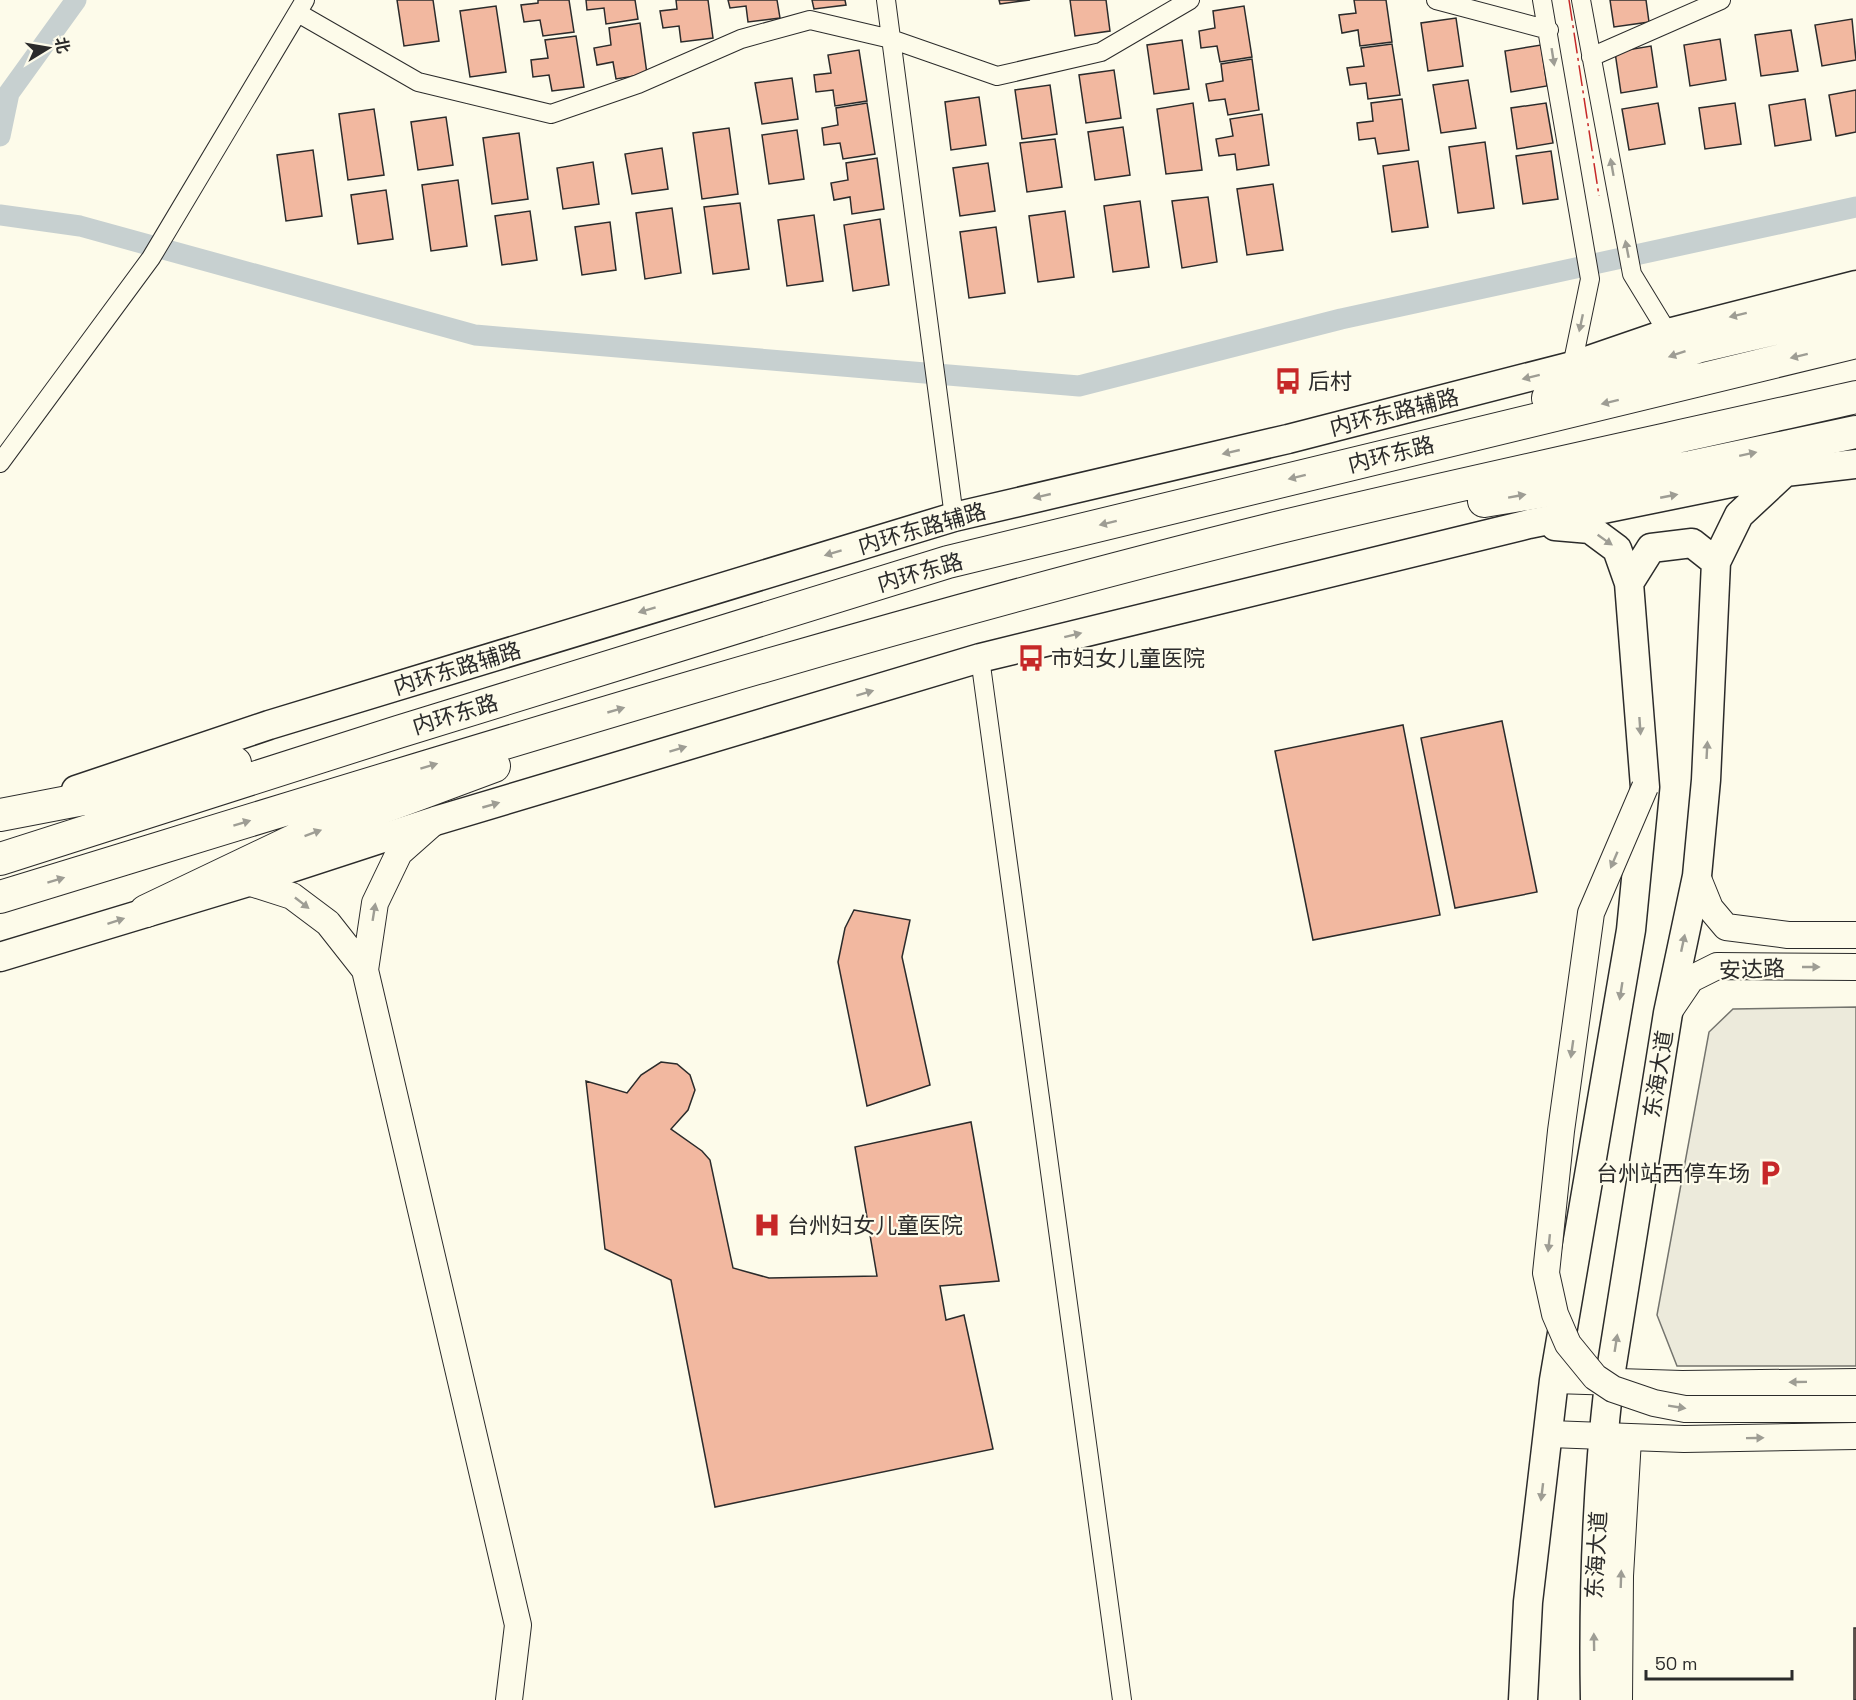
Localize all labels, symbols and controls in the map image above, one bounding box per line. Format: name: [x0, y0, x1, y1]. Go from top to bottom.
north arrow: [18, 18, 78, 78]
text: 北: [50, 35, 74, 55]
one-way arrow: [1549, 48, 1558, 67]
one-way arrow: [1607, 157, 1616, 176]
one-way arrow: [1622, 240, 1631, 259]
one-way arrow: [1729, 311, 1748, 321]
one-way arrow: [1576, 313, 1585, 332]
one-way arrow: [1668, 350, 1686, 359]
one-way arrow: [1789, 352, 1808, 361]
bus stop icon: 后村: [1273, 366, 1303, 396]
place label: 后村: [1308, 367, 1352, 395]
one-way arrow: [1522, 372, 1541, 382]
street label: 内环东路辅路: [1327, 382, 1461, 442]
one-way arrow: [1600, 397, 1619, 407]
street label: 内环东路: [1345, 430, 1437, 478]
one-way arrow: [1222, 448, 1241, 458]
one-way arrow: [1739, 449, 1758, 459]
one-way arrow: [1288, 472, 1307, 482]
one-way arrow: [1508, 491, 1527, 500]
one-way arrow: [1659, 491, 1678, 500]
one-way arrow: [1032, 492, 1051, 502]
street label: 内环东路辅路: [855, 496, 989, 560]
one-way arrow: [1099, 519, 1117, 529]
one-way arrow: [1596, 534, 1612, 546]
street label: 内环东路: [874, 546, 966, 598]
one-way arrow: [824, 549, 842, 558]
one-way arrow: [638, 606, 656, 615]
one-way arrow: [1064, 630, 1082, 640]
street label: 内环东路辅路: [390, 635, 524, 701]
bus stop icon: 市妇女儿童医院: [1016, 643, 1046, 673]
place label: 市妇女儿童医院: [1051, 644, 1205, 672]
street label: 内环东路: [409, 688, 501, 740]
one-way arrow: [856, 688, 874, 697]
one-way arrow: [607, 704, 625, 714]
one-way arrow: [1635, 717, 1645, 736]
one-way arrow: [1703, 741, 1712, 760]
one-way arrow: [669, 744, 687, 753]
one-way arrow: [420, 761, 438, 770]
one-way arrow: [482, 800, 500, 809]
one-way arrow: [234, 818, 252, 827]
one-way arrow: [304, 828, 322, 837]
one-way arrow: [1608, 851, 1618, 869]
one-way arrow: [47, 875, 65, 884]
one-way arrow: [294, 897, 309, 909]
one-way arrow: [369, 903, 378, 922]
one-way arrow: [107, 916, 125, 925]
one-way arrow: [1679, 934, 1688, 953]
street label: 安达路: [1719, 954, 1785, 984]
one-way arrow: [1801, 962, 1820, 972]
one-way arrow: [1617, 982, 1626, 1001]
street label: 东海大道: [1637, 1028, 1679, 1120]
one-way arrow: [1567, 1040, 1577, 1059]
parking icon: 台州站西停车场: [1755, 1158, 1785, 1188]
place label: 台州站西停车场: [1596, 1159, 1750, 1187]
hospital icon: 台州妇女儿童医院: [752, 1210, 782, 1240]
place label: 台州妇女儿童医院: [787, 1211, 963, 1239]
one-way arrow: [1544, 1233, 1554, 1252]
one-way arrow: [1612, 1333, 1621, 1352]
one-way arrow: [1788, 1378, 1807, 1387]
one-way arrow: [1668, 1403, 1687, 1412]
one-way arrow: [1745, 1433, 1764, 1443]
one-way arrow: [1537, 1483, 1547, 1502]
street label: 东海大道: [1580, 1510, 1612, 1600]
one-way arrow: [1616, 1569, 1625, 1588]
one-way arrow: [1589, 1632, 1599, 1651]
scale bar: [1646, 1643, 1792, 1681]
text: 50 m: [1655, 1652, 1697, 1675]

